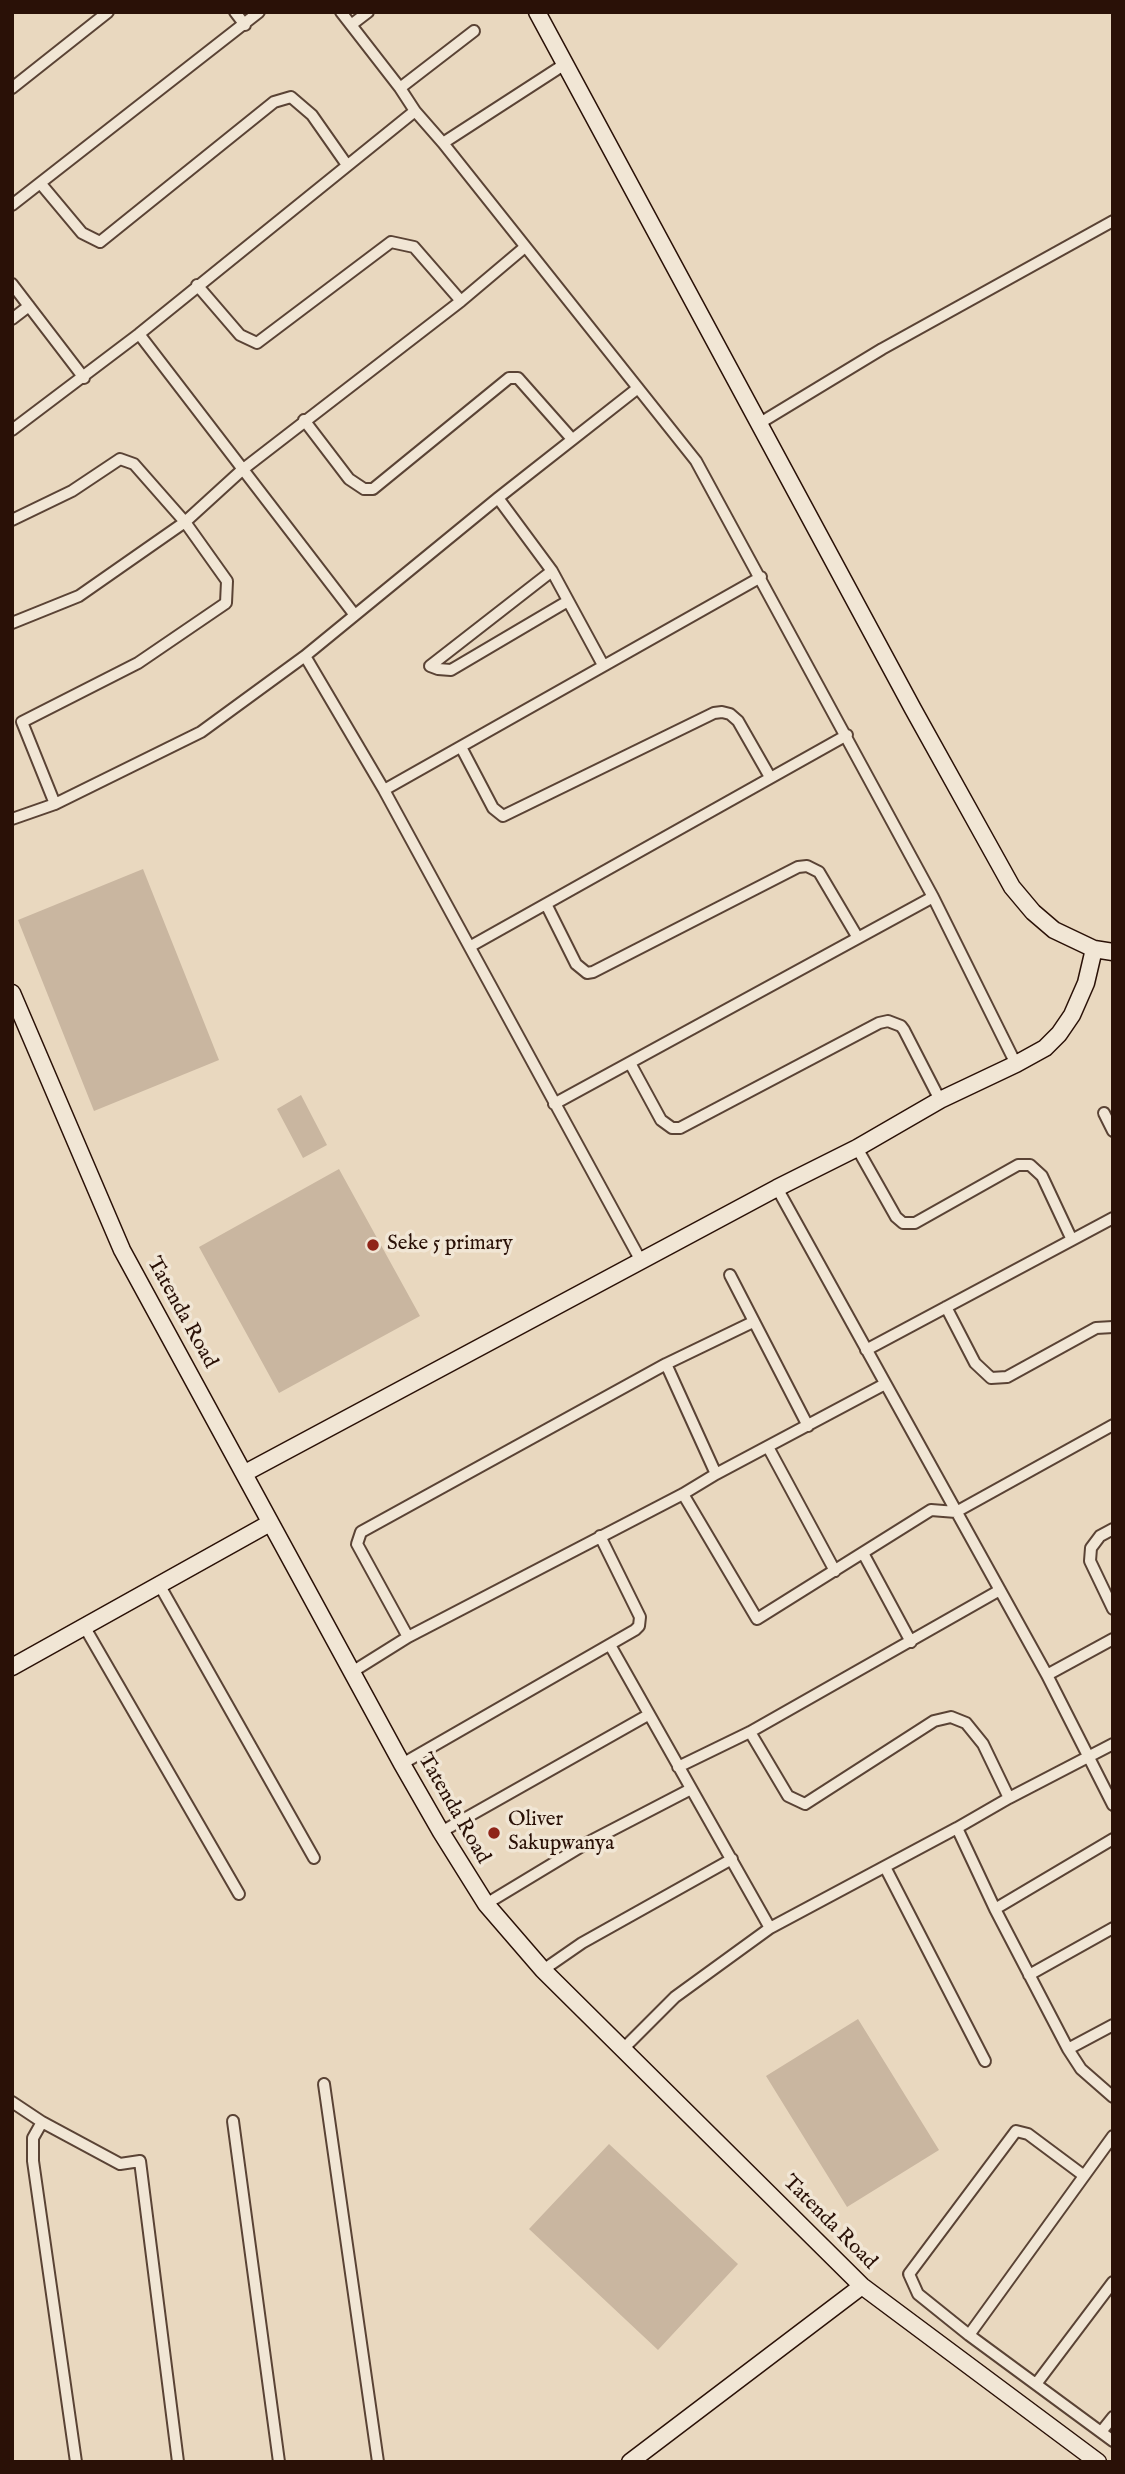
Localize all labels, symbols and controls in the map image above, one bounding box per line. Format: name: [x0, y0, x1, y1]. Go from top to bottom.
place label: Seke 5 primary: [387, 1232, 513, 1258]
marker: Seke 5 primary: [365, 1237, 381, 1253]
street label: Tatenda Road: [140, 1253, 222, 1373]
street label: Tatenda Road: [411, 1749, 495, 1869]
place label: Oliver Sakupwanya: [508, 1808, 614, 1858]
marker: Oliver Sakupwanya: [486, 1825, 502, 1841]
street label: Tatenda Road: [777, 2171, 881, 2275]

